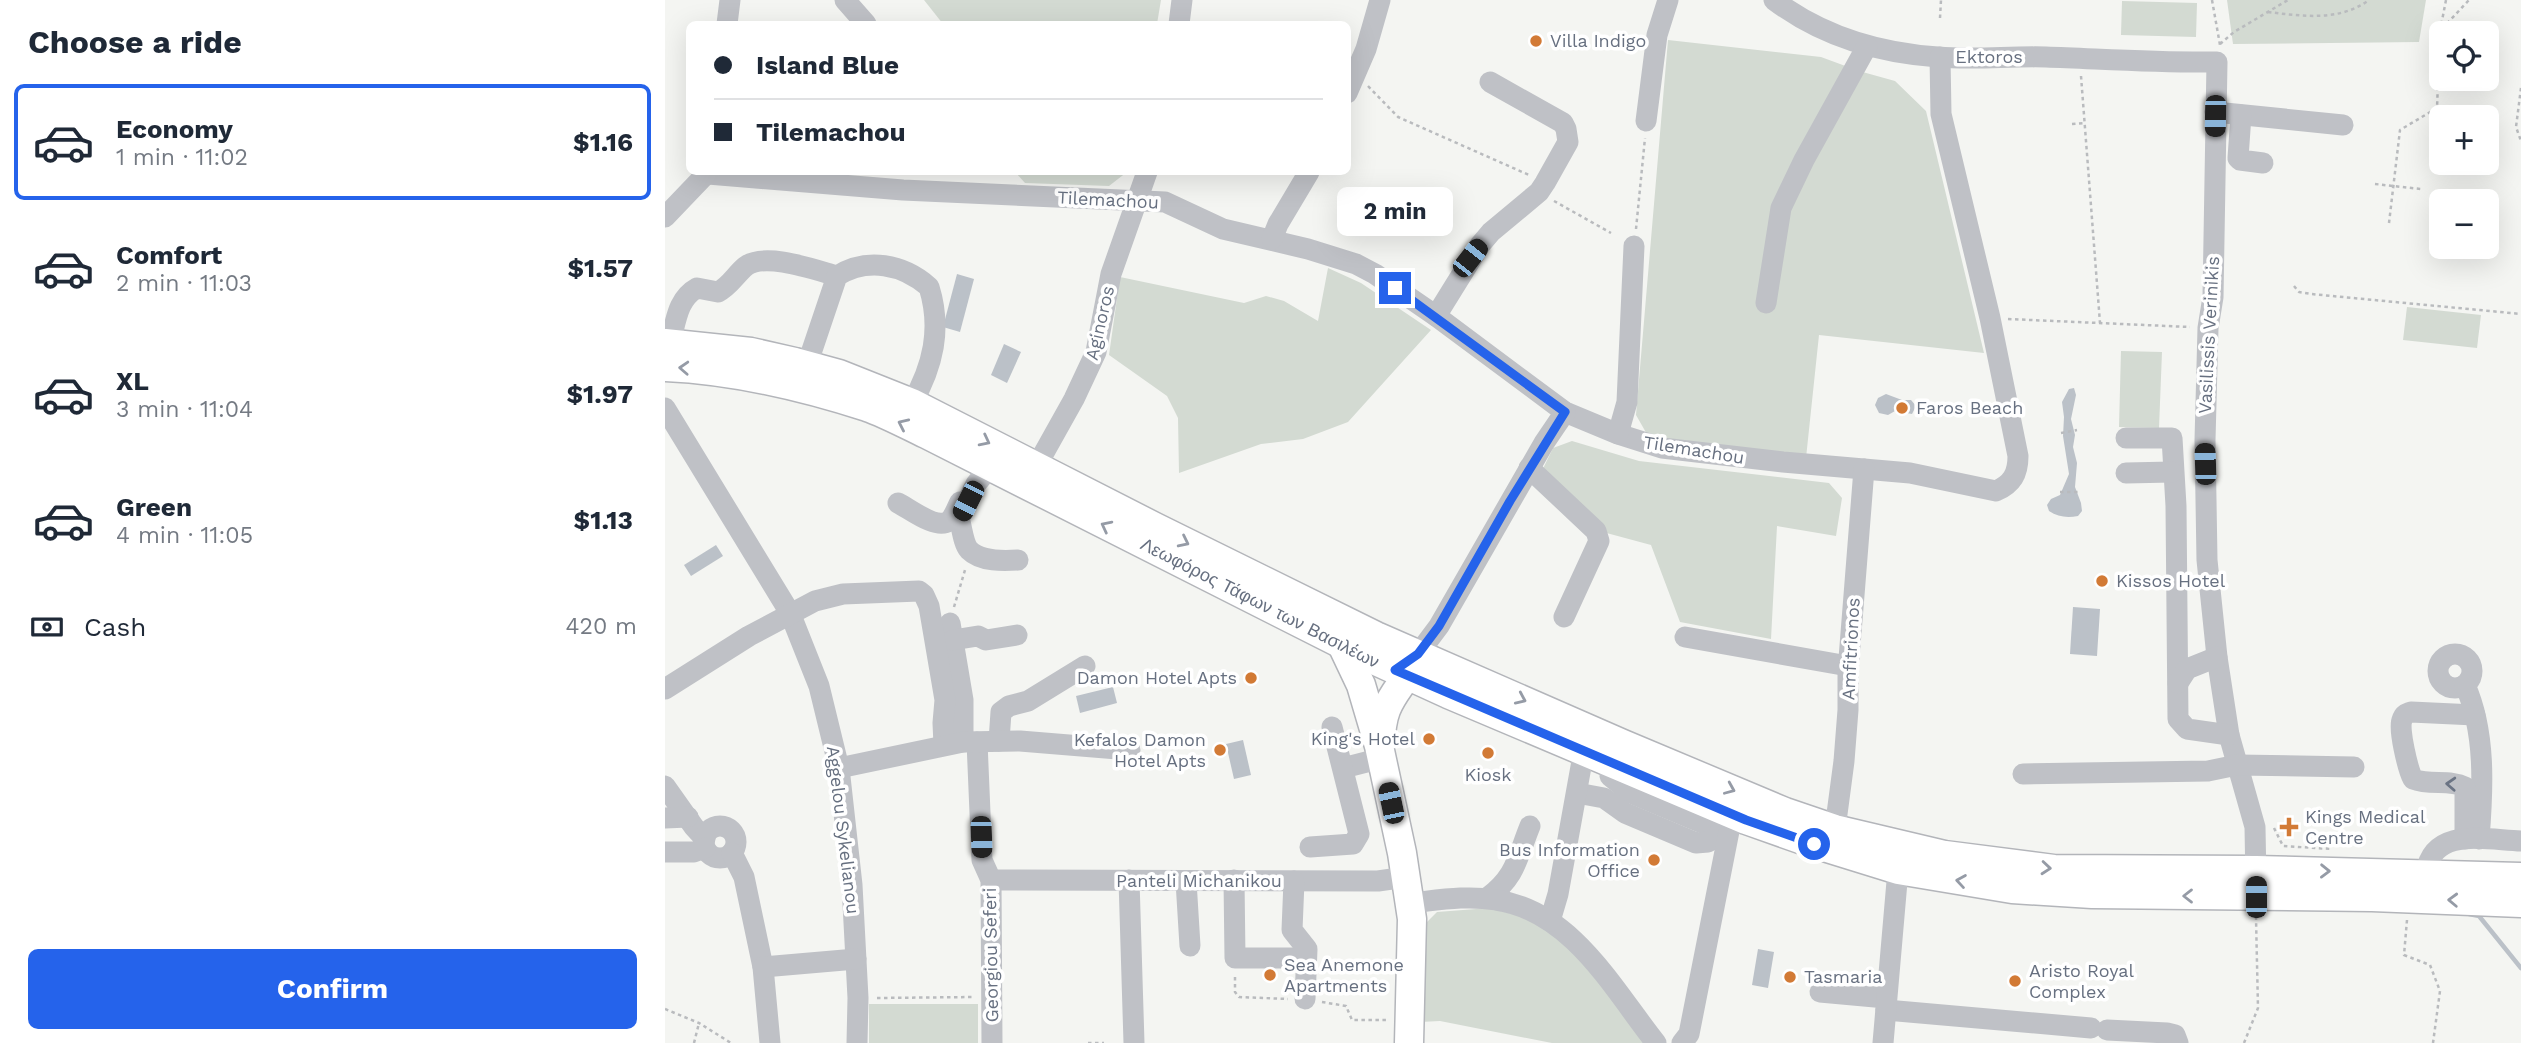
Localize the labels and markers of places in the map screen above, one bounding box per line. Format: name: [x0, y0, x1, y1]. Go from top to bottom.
place label: Villa Indigo: [1550, 30, 1646, 51]
marker: Villa Indigo: [1528, 33, 1544, 49]
place label: Faros Beach: [1916, 397, 2023, 418]
marker: Faros Beach: [1894, 400, 1910, 416]
place label: Kissos Hotel: [2116, 570, 2226, 591]
marker: Kissos Hotel: [2094, 573, 2110, 589]
place label: Damon Hotel Apts: [1077, 667, 1237, 688]
marker: Damon Hotel Apts: [1243, 670, 1259, 686]
place label: King's Hotel: [1311, 728, 1415, 749]
place label: Kefalos Damon Hotel Apts: [1074, 729, 1206, 771]
marker: King's Hotel: [1421, 731, 1437, 747]
marker: Kefalos Damon Hotel Apts: [1212, 742, 1228, 758]
marker: Kiosk: [1480, 745, 1496, 761]
place label: Kiosk: [1464, 764, 1512, 785]
place label: Kings Medical Centre: [2305, 806, 2426, 848]
marker: Kings Medical Centre: [2279, 817, 2299, 837]
place label: Bus Information Office: [1499, 839, 1640, 881]
marker: Bus Information Office: [1646, 852, 1662, 868]
place label: Sea Anemone Apartments: [1284, 954, 1404, 996]
place label: Aristo Royal Complex: [2029, 960, 2134, 1002]
place label: Tasmaria: [1804, 966, 1882, 987]
marker: Sea Anemone Apartments: [1262, 967, 1278, 983]
marker: Tasmaria: [1782, 969, 1798, 985]
marker: Aristo Royal Complex: [2007, 973, 2023, 989]

